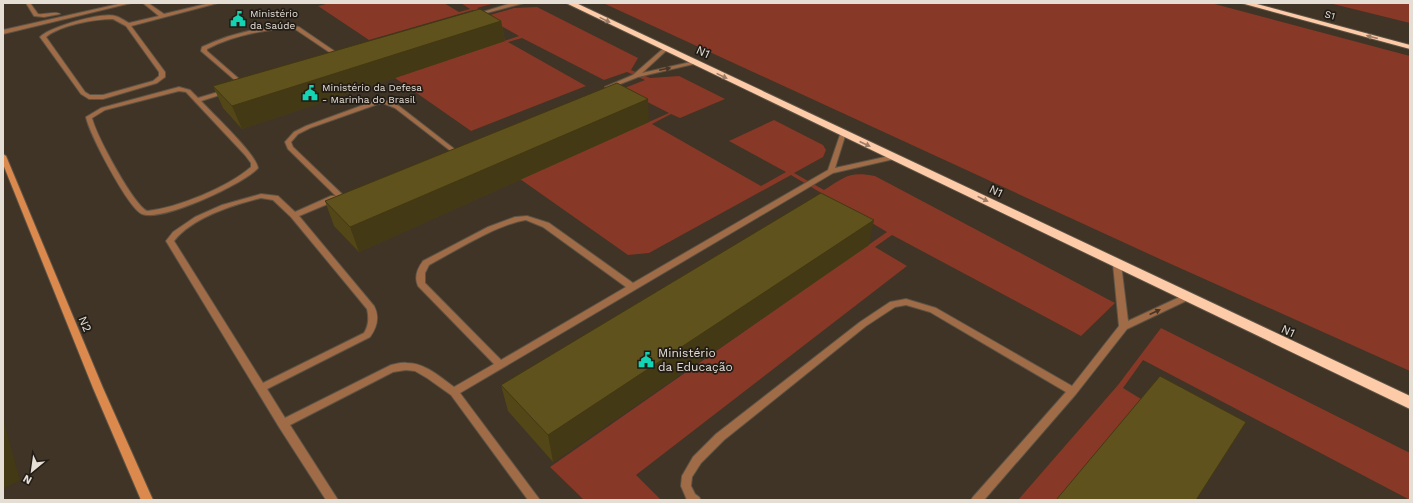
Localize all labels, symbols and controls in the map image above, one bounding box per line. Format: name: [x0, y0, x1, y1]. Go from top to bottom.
place label: Ministério da Saúde: [250, 8, 298, 31]
street label: S1: [1324, 8, 1336, 22]
public building icon: Ministério da Saúde: [229, 10, 247, 28]
one-way arrow: [599, 17, 611, 23]
one-way arrow: [1366, 33, 1379, 39]
street label: N1: [694, 43, 712, 61]
one-way arrow: [659, 66, 672, 72]
one-way arrow: [717, 73, 728, 79]
place label: Ministério da Defesa - Marinha do Brasil: [322, 82, 422, 105]
public building icon: Ministério da Defesa - Marinha do Brasil: [301, 84, 319, 102]
one-way arrow: [860, 141, 871, 147]
street label: N1: [987, 182, 1005, 200]
one-way arrow: [977, 196, 988, 202]
one-way arrow: [1150, 309, 1161, 315]
street label: N2: [76, 314, 94, 334]
street label: N1: [1279, 322, 1297, 340]
place label: Ministério da Educação: [658, 346, 733, 374]
public building icon: Ministério da Educação: [637, 351, 655, 369]
north arrow: [12, 451, 52, 491]
text: N: [21, 472, 34, 487]

